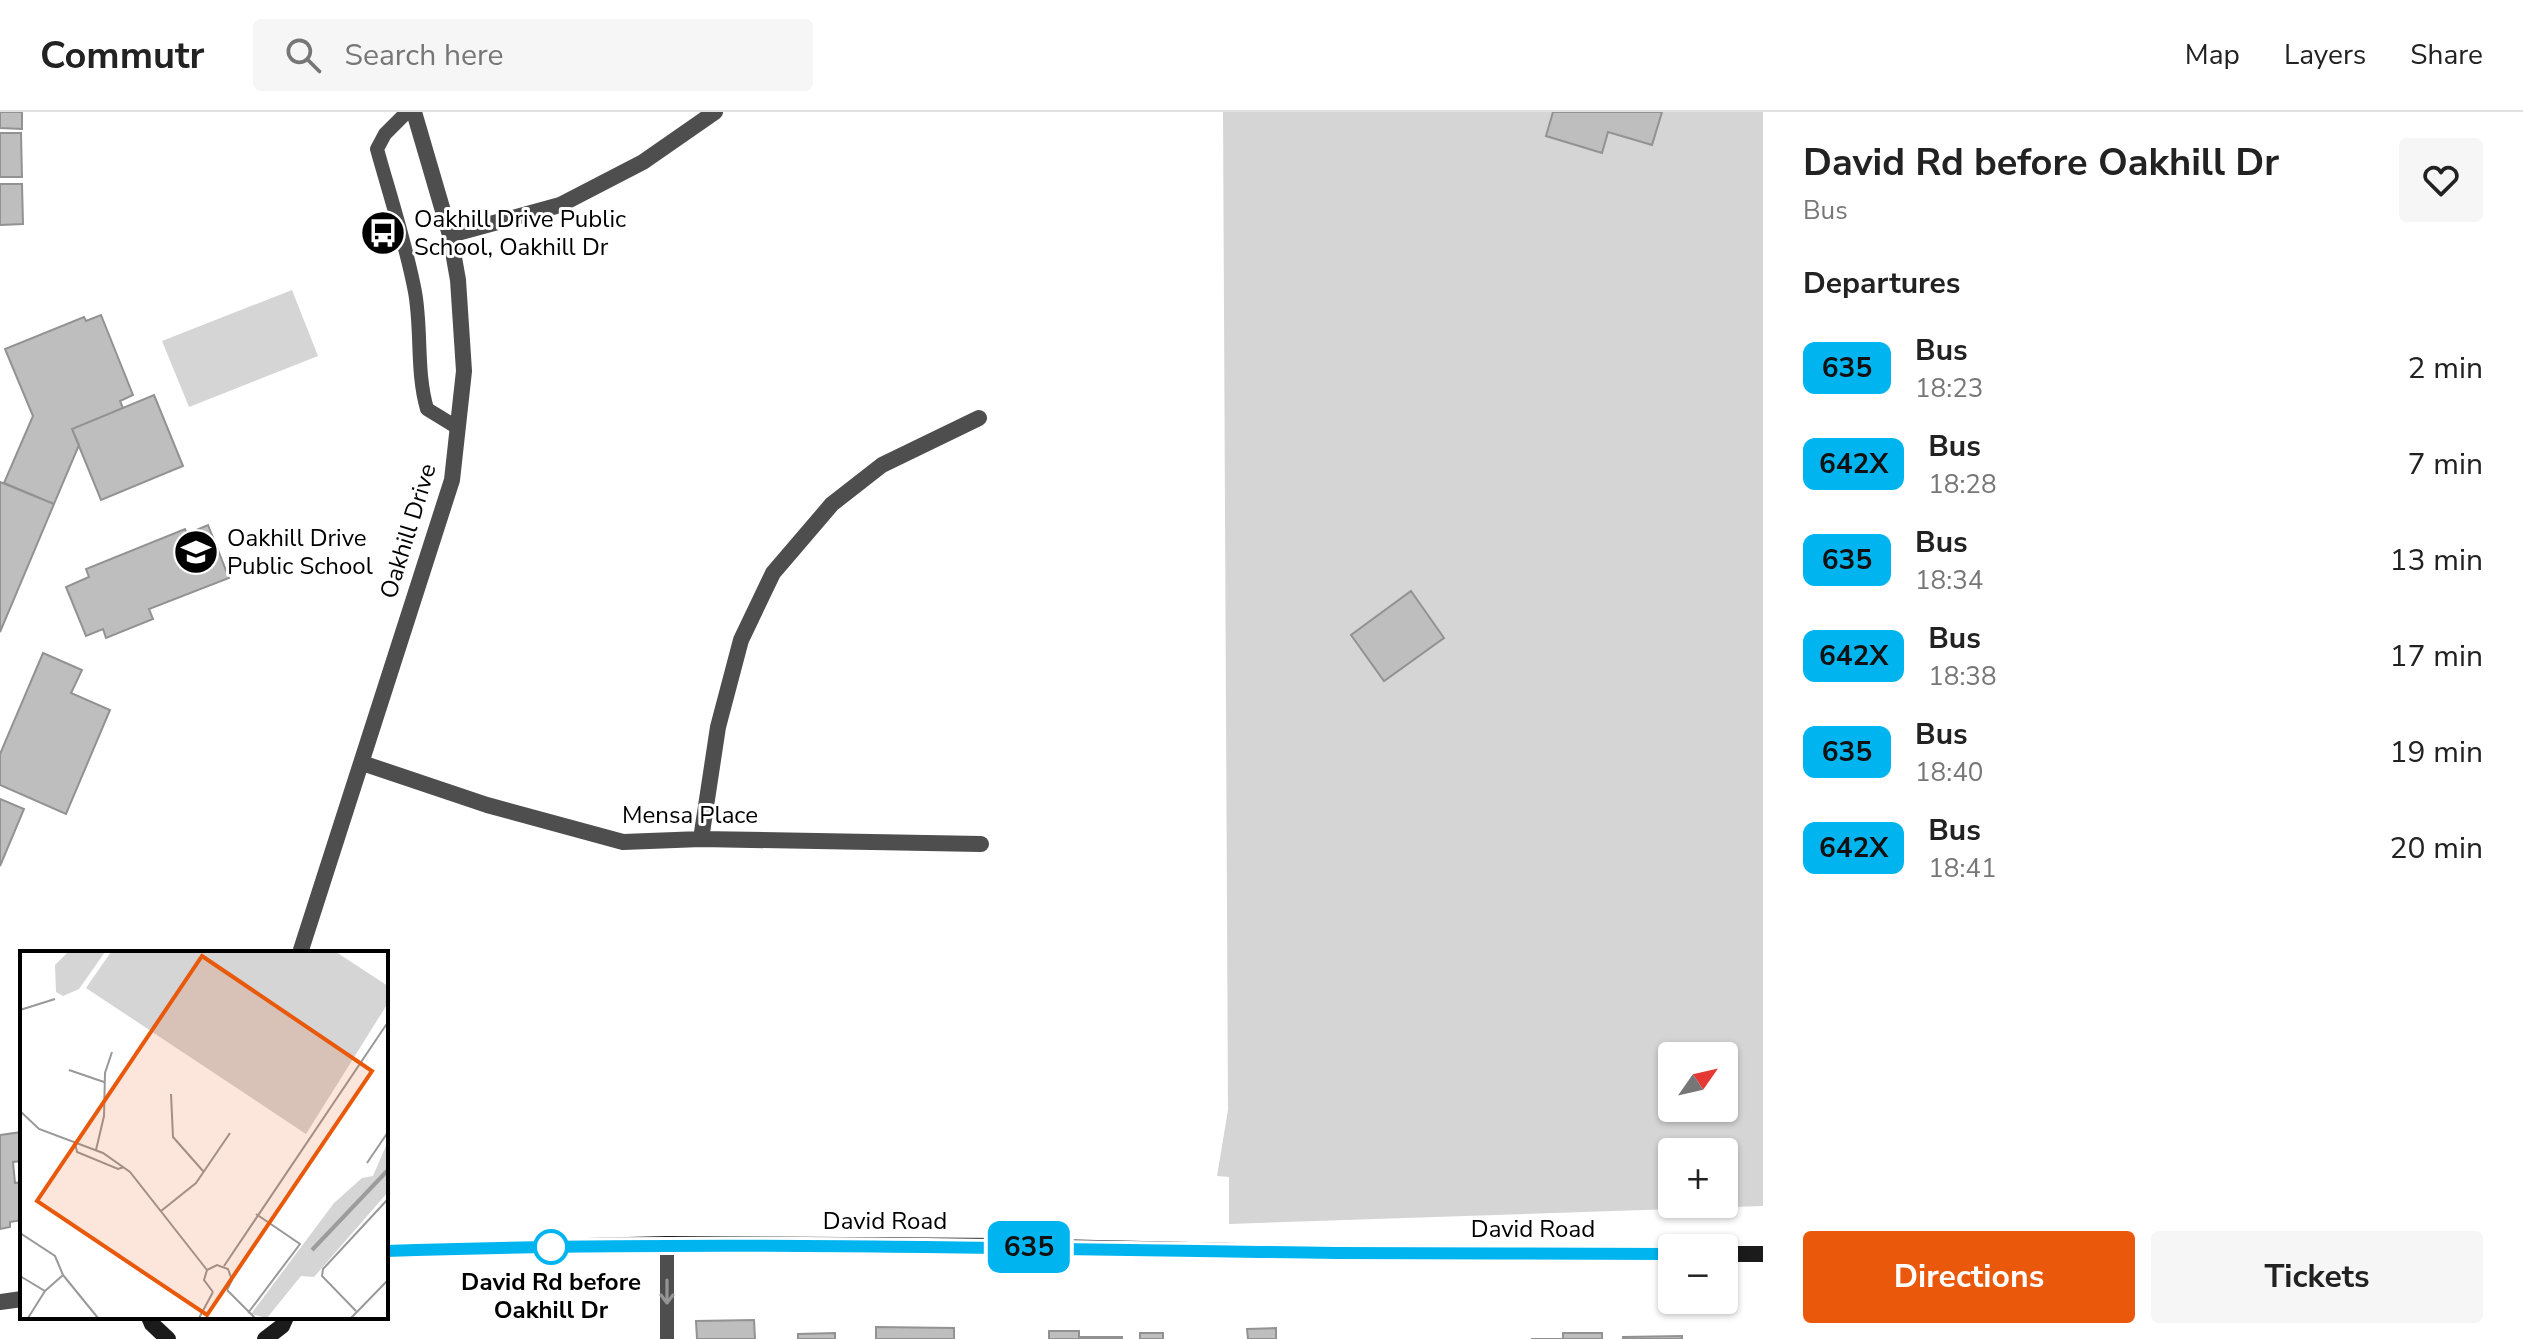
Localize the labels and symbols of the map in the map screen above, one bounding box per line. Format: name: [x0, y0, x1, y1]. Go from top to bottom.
place label: Oakhill Drive Public School, Oakhill Dr: [414, 203, 626, 263]
bus stop icon: Oakhill Drive Public School, Oakhill Dr: [359, 209, 407, 257]
street label: Oakhill Drive: [372, 460, 444, 602]
place label: Oakhill Drive Public School: [227, 522, 373, 582]
school or university icon: Oakhill Drive Public School: [172, 528, 220, 576]
street label: Mensa Place: [622, 799, 758, 831]
inset map: [20, 951, 388, 1319]
north arrow: [1658, 1042, 1738, 1122]
street label: David Road: [823, 1205, 947, 1237]
street label: David Road: [1471, 1213, 1595, 1245]
line badge: 635: [983, 1221, 1075, 1273]
marker: David Rd before Oakhill Dr: [534, 1230, 568, 1264]
place label: David Rd before Oakhill Dr: [461, 1266, 641, 1326]
one-way arrow: [659, 1278, 675, 1305]

